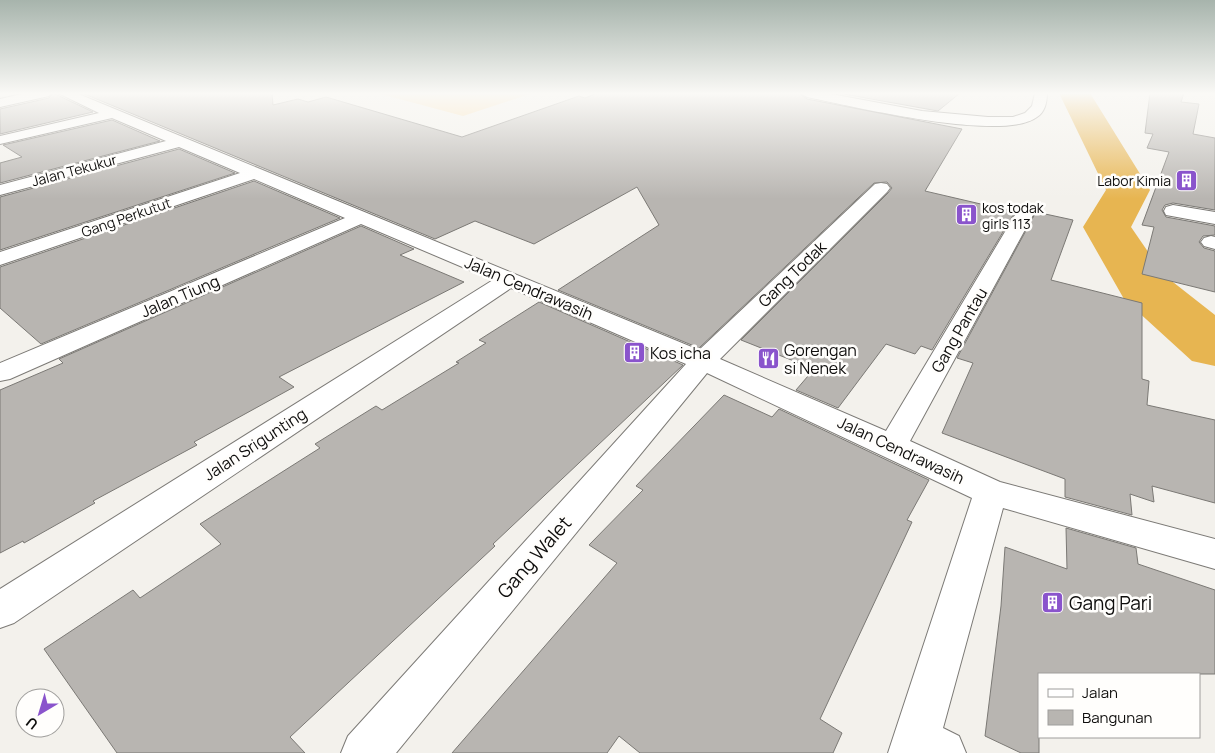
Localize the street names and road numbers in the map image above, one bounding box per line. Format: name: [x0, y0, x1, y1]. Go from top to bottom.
street label: Jalan Tekukur: [29, 150, 119, 190]
street label: Gang Perkutut: [79, 193, 174, 241]
street label: Gang Todak: [753, 235, 831, 312]
street label: Jalan Cendrawasih: [461, 251, 597, 325]
street label: Jalan Tiung: [137, 270, 223, 322]
street label: Gang Pantau: [926, 283, 992, 377]
street label: Jalan Srigunting: [199, 402, 311, 486]
street label: Jalan Cendrawasih: [834, 411, 968, 489]
street label: Gang Walet: [491, 510, 577, 604]

